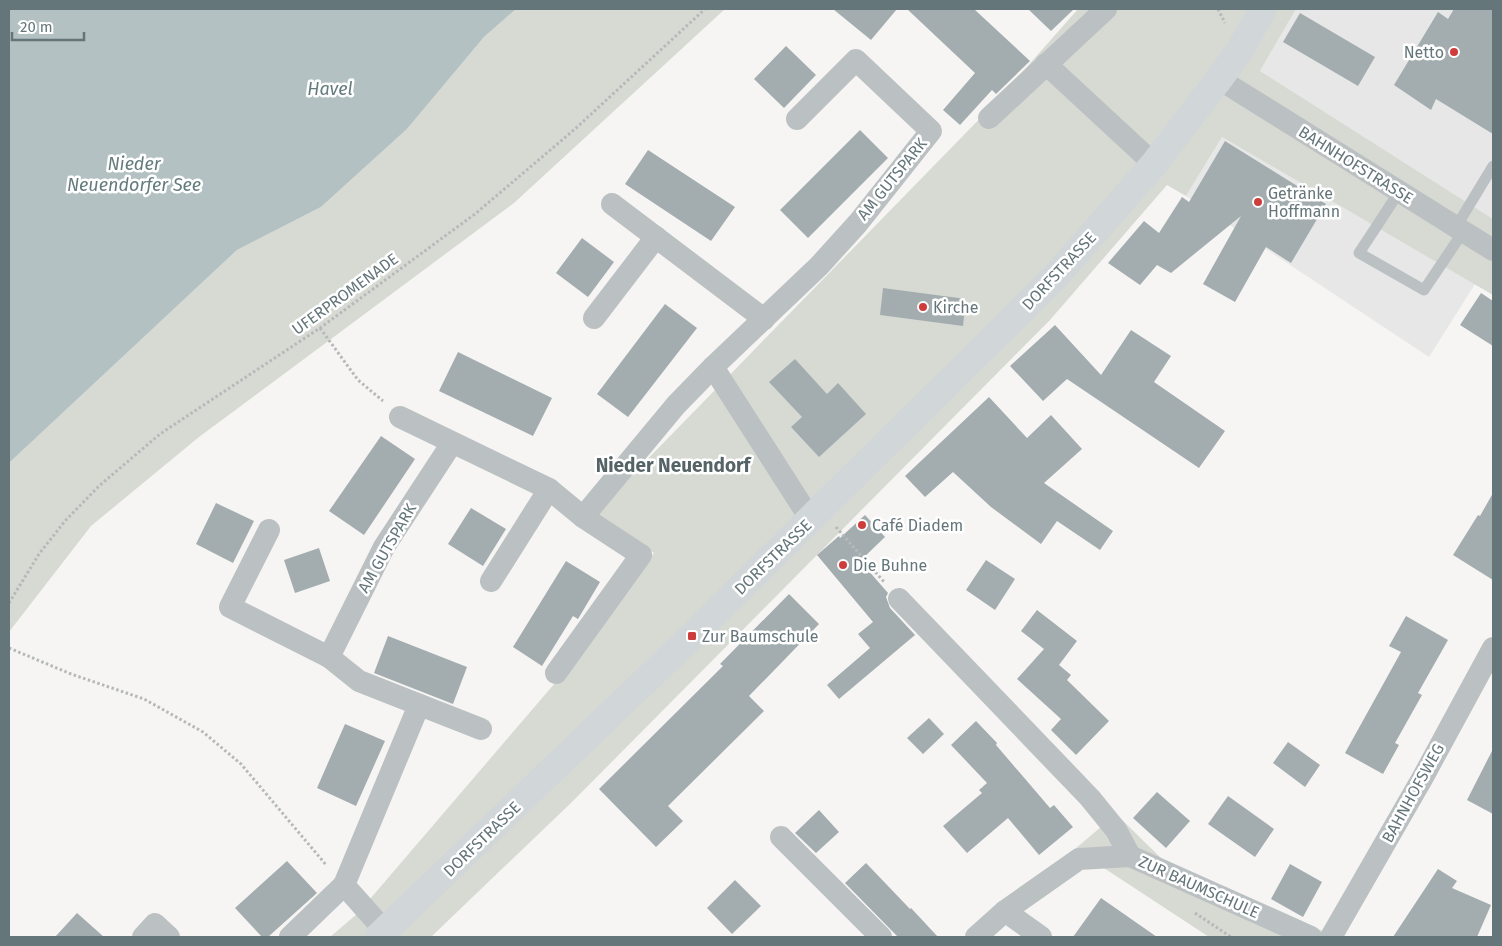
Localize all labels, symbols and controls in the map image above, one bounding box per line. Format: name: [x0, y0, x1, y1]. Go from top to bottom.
scale bar: [12, 10, 85, 42]
text: 20 m: [20, 18, 53, 36]
place label: Netto: [1404, 43, 1444, 62]
marker: Netto: [1448, 46, 1460, 58]
water label: Havel: [307, 78, 353, 100]
street label: BAHNHOFSTRASSE: [1295, 122, 1417, 208]
street label: AM GUTSPARK: [853, 134, 931, 224]
water label: Nieder Neuendorfer See: [67, 153, 201, 196]
place label: Getränke Hoffmann: [1268, 184, 1340, 221]
marker: Getränke Hoffmann: [1252, 196, 1264, 208]
street label: DORFSTRASSE: [1018, 228, 1100, 314]
street label: UFERPROMENADE: [288, 249, 402, 339]
place label: Kirche: [933, 298, 978, 317]
marker: Kirche: [917, 301, 929, 313]
district label: Nieder Neuendorf: [596, 454, 753, 477]
street label: AM GUTSPARK: [354, 500, 420, 596]
street label: DORFSTRASSE: [730, 515, 816, 599]
place label: Café Diadem: [872, 516, 963, 535]
marker: Café Diadem: [856, 519, 868, 531]
place label: Die Buhne: [853, 556, 927, 575]
marker: Die Buhne: [837, 559, 849, 571]
place label: Zur Baumschule: [702, 627, 818, 646]
marker: Zur Baumschule: [686, 630, 698, 642]
street label: BAHNHOFSWEG: [1378, 740, 1448, 846]
street label: DORFSTRASSE: [439, 797, 525, 881]
street label: ZUR BAUMSCHULE: [1136, 852, 1262, 922]

